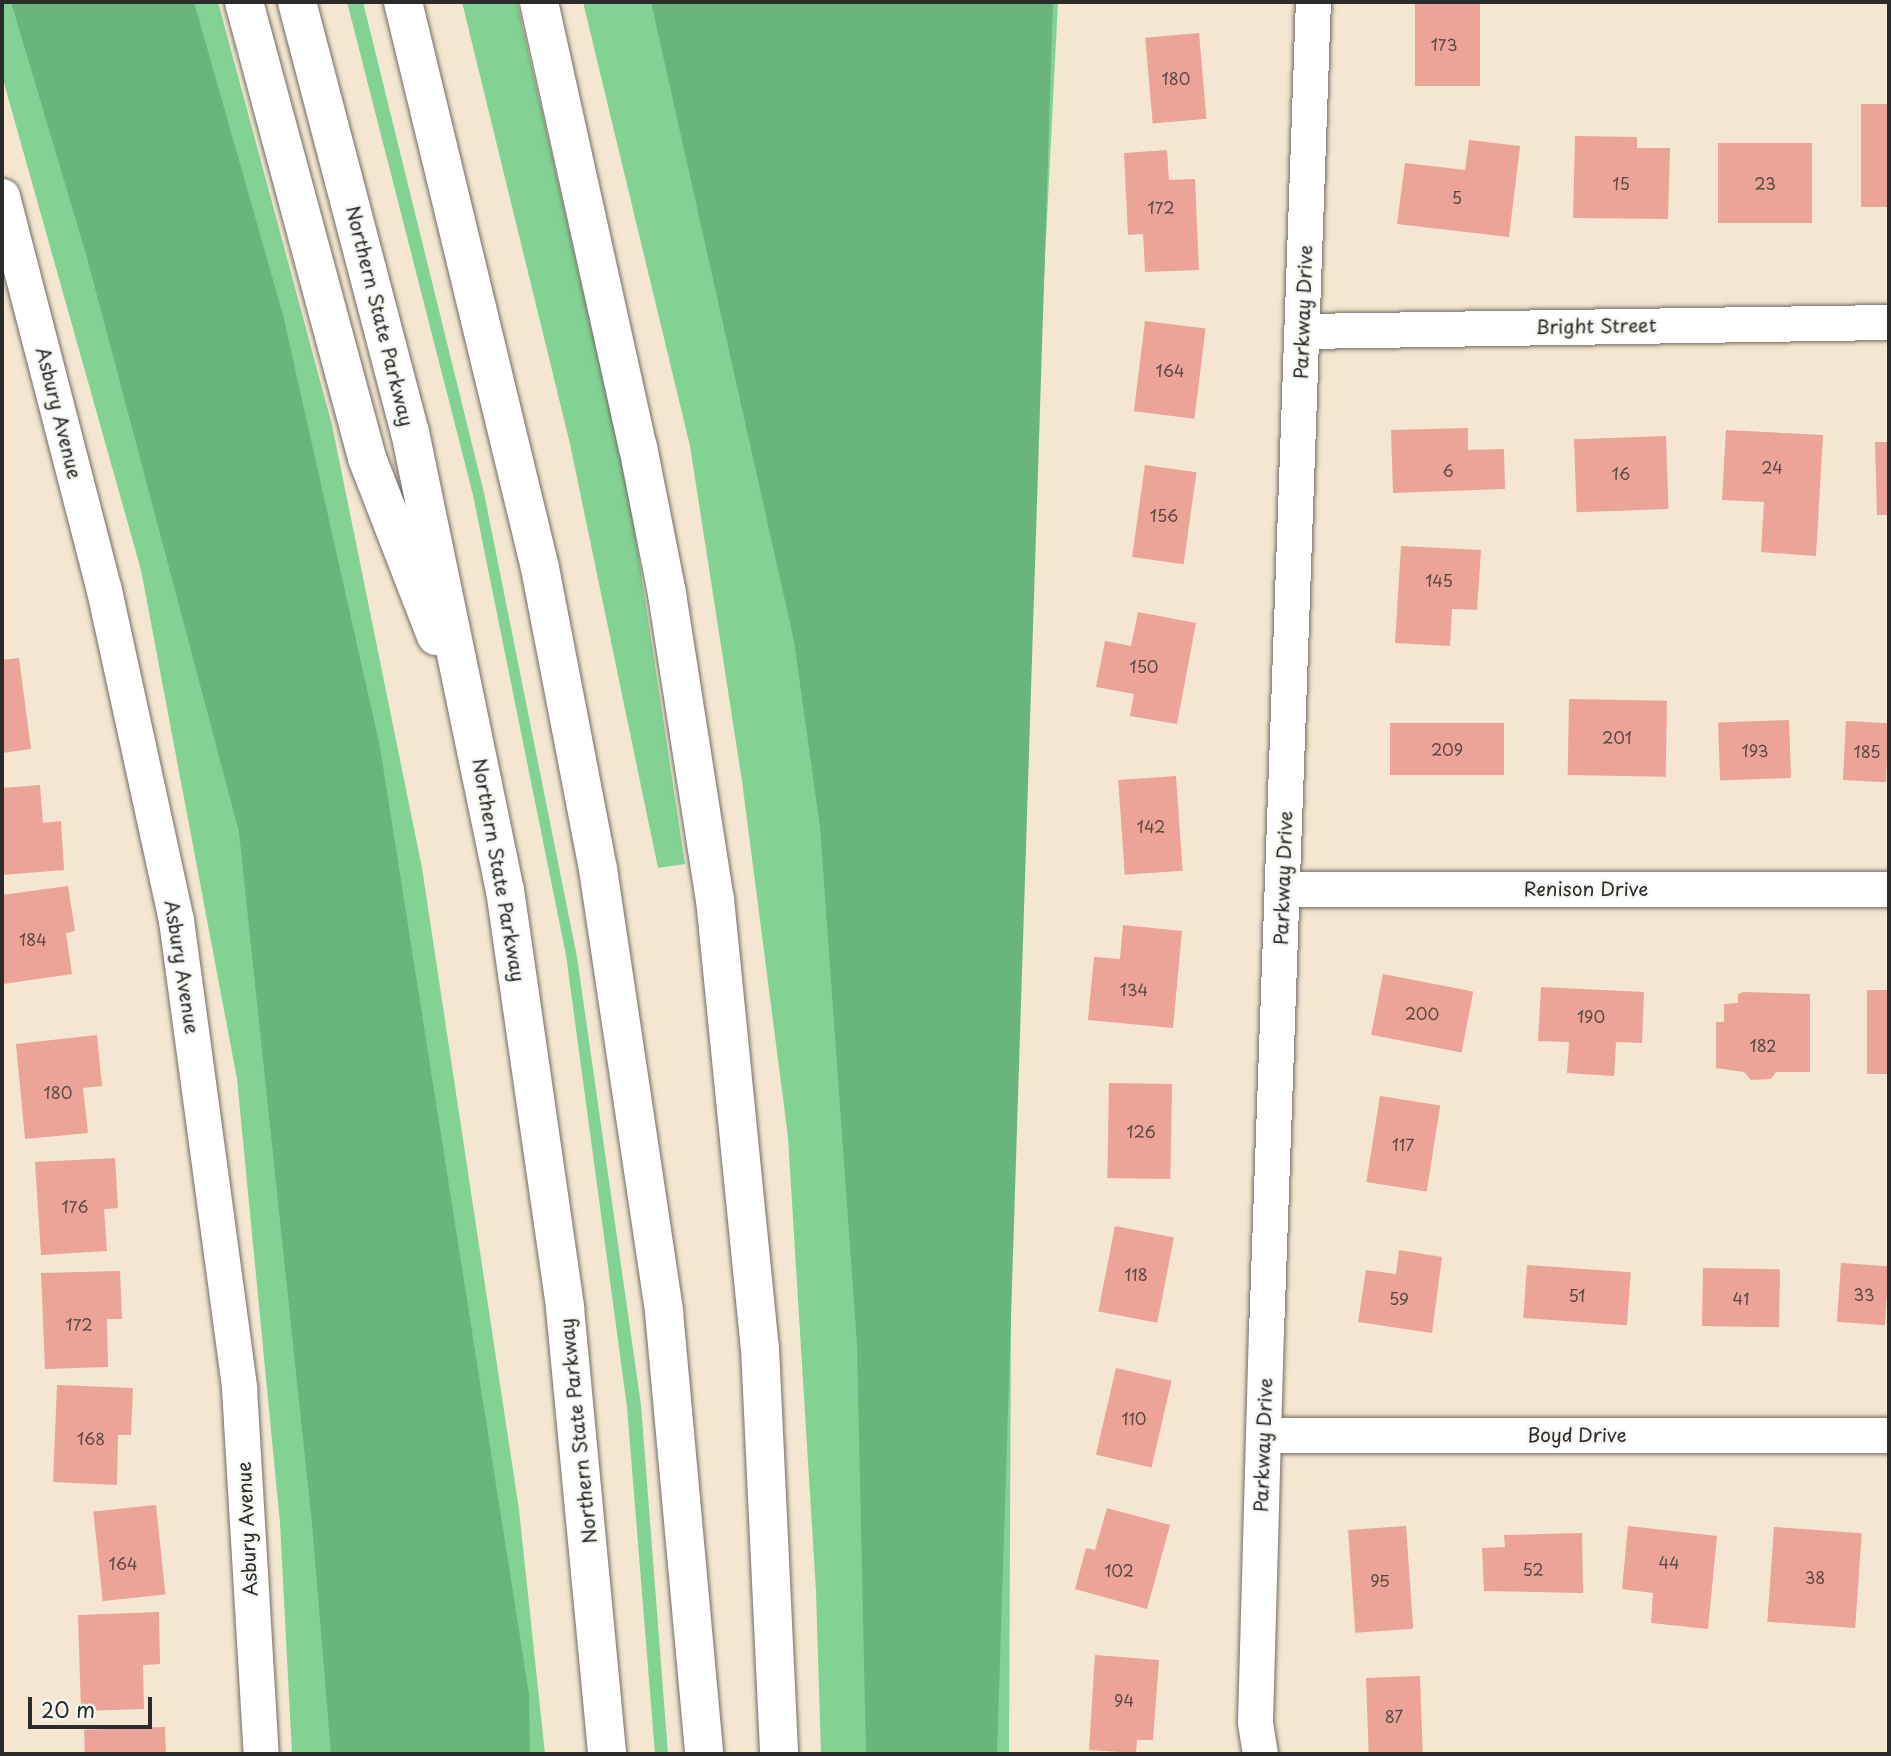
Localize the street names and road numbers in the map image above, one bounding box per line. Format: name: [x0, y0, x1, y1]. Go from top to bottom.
street label: Northern State Parkway: [342, 203, 418, 429]
street label: Parkway Drive: [1289, 244, 1317, 380]
street label: Bright Street: [1535, 314, 1657, 338]
street label: Asbury Avenue: [31, 344, 87, 482]
street label: Northern State Parkway: [468, 756, 530, 984]
street label: Parkway Drive: [1269, 810, 1297, 946]
street label: Renison Drive: [1524, 878, 1648, 900]
street label: Asbury Avenue: [160, 898, 204, 1036]
street label: Northern State Parkway: [555, 1317, 601, 1545]
street label: Parkway Drive: [1249, 1377, 1277, 1513]
street label: Boyd Drive: [1527, 1424, 1627, 1446]
street label: Asbury Avenue: [232, 1461, 262, 1597]

